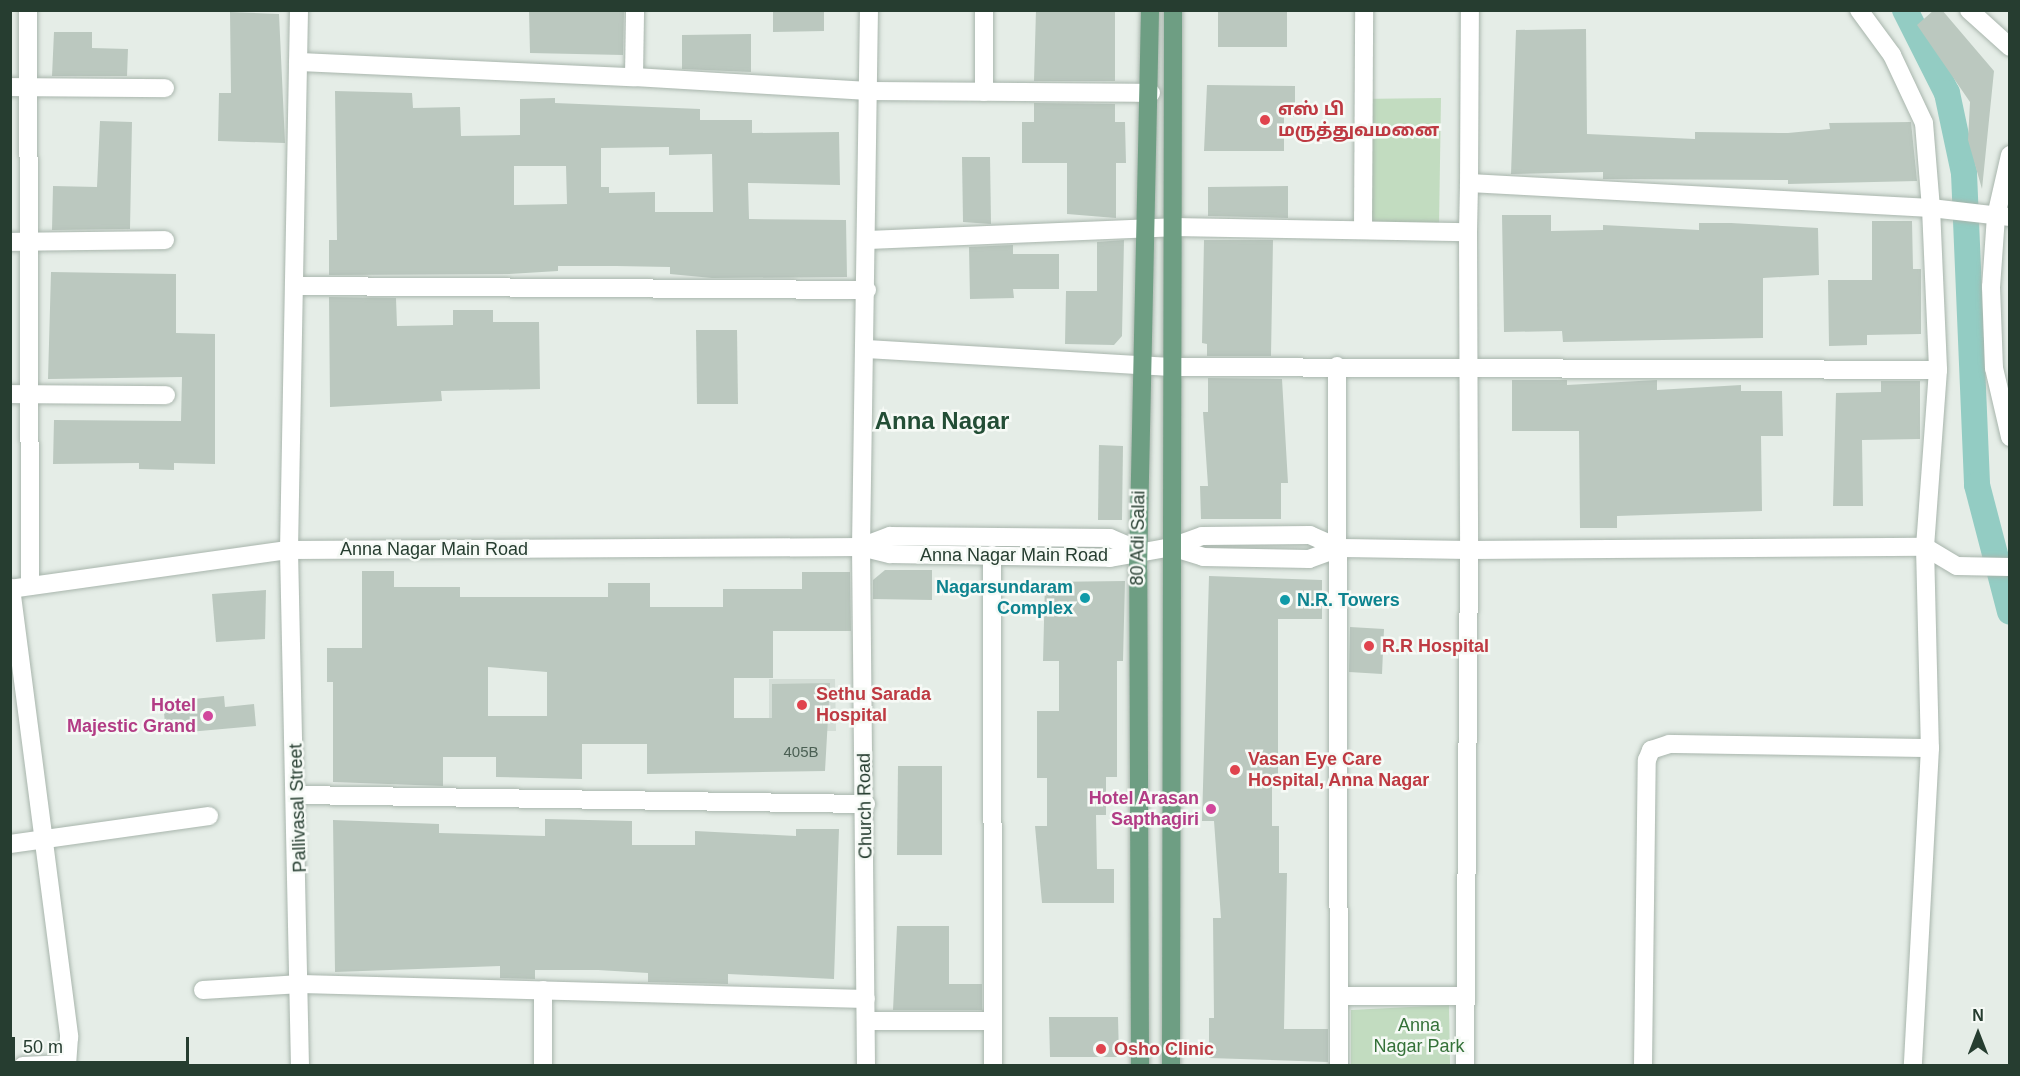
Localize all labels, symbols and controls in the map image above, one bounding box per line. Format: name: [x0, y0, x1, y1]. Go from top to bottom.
place label: எஸ் பி மருத்துவமனை: [1278, 99, 1439, 142]
marker: எஸ் பி மருத்துவமனை: [1256, 111, 1274, 129]
district label: Anna Nagar: [875, 407, 1009, 435]
street label: 80 Adi Salai: [1126, 490, 1150, 586]
street label: Anna Nagar Main Road: [340, 538, 528, 560]
street label: Anna Nagar Main Road: [920, 544, 1108, 566]
place label: Nagarsundaram Complex: [936, 577, 1073, 620]
place label: N.R. Towers: [1297, 589, 1400, 611]
marker: Nagarsundaram Complex: [1078, 591, 1092, 605]
marker: N.R. Towers: [1278, 593, 1292, 607]
place label: R.R Hospital: [1382, 635, 1489, 657]
marker: R.R Hospital: [1360, 637, 1378, 655]
place label: Sethu Sarada Hospital: [816, 684, 931, 726]
place label: Hotel Majestic Grand: [67, 695, 196, 738]
marker: Sethu Sarada Hospital: [793, 696, 811, 714]
marker: Hotel Majestic Grand: [201, 709, 215, 723]
street label: Pallivasal Street: [285, 743, 311, 873]
house number: 405B: [783, 743, 819, 761]
place label: Vasan Eye Care Hospital, Anna Nagar: [1248, 749, 1430, 792]
street label: Church Road: [853, 753, 877, 859]
marker: Vasan Eye Care Hospital, Anna Nagar: [1226, 761, 1244, 779]
place label: Hotel Arasan Sapthagiri: [1088, 788, 1199, 830]
marker: Hotel Arasan Sapthagiri: [1204, 802, 1218, 816]
north arrow: [1948, 1004, 2008, 1064]
text: N: [1972, 1007, 1984, 1024]
park label: Anna Nagar Park: [1373, 1015, 1465, 1058]
scale bar: [15, 1025, 192, 1063]
text: 50 m: [23, 1037, 63, 1057]
place label: Osho Clinic: [1114, 1038, 1214, 1060]
marker: Osho Clinic: [1092, 1040, 1110, 1058]

